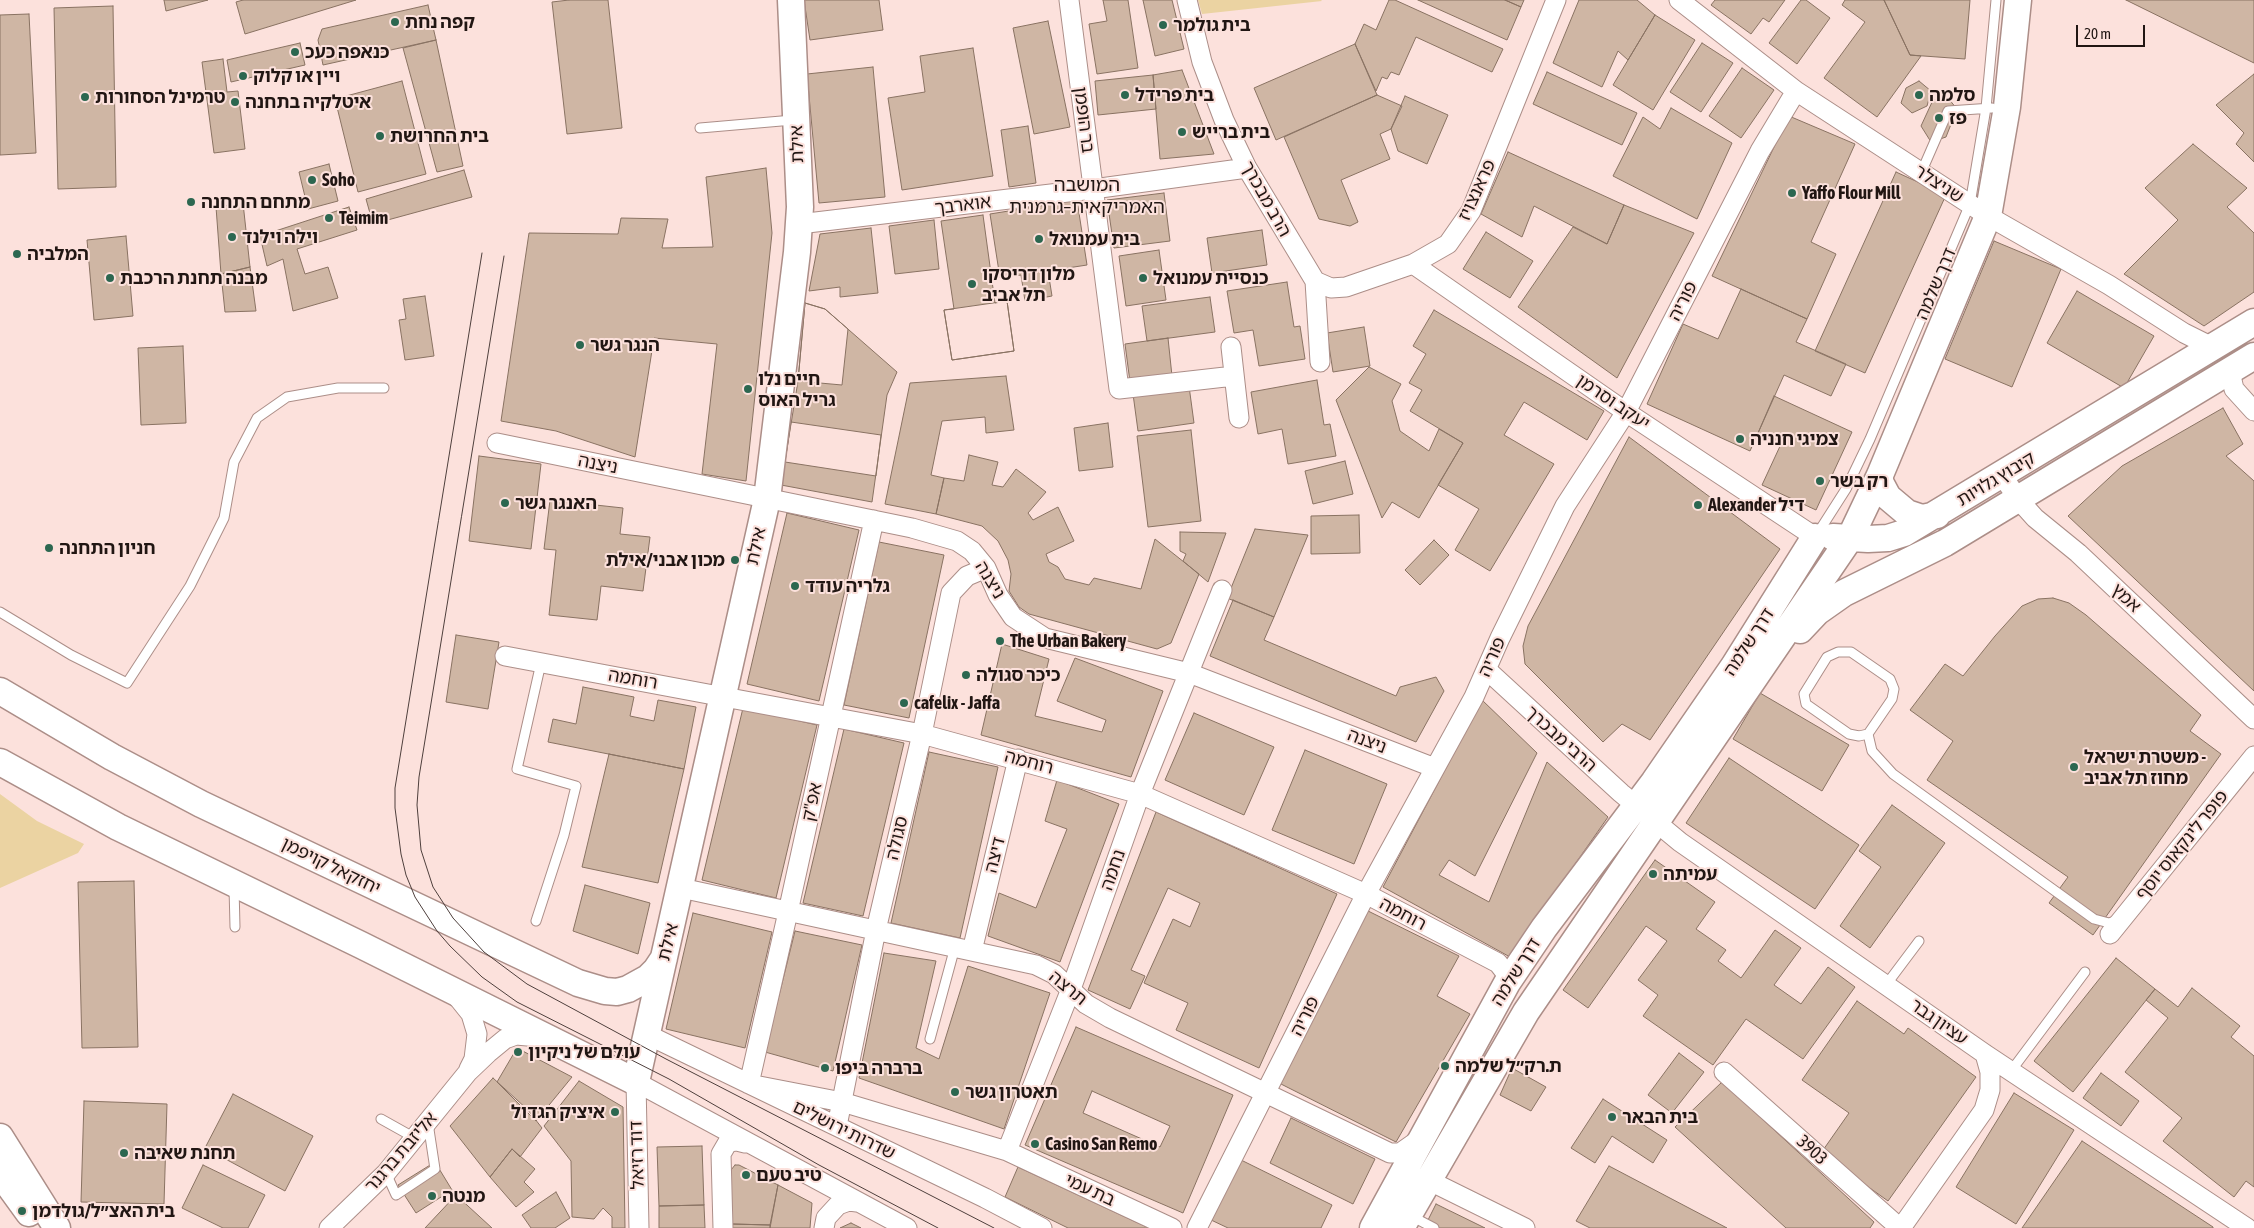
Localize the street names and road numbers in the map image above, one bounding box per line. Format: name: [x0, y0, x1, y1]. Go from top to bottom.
street label: בר הופמן: [1069, 86, 1099, 154]
street label: אילת: [786, 125, 808, 163]
street label: פראנצויז: [1453, 156, 1501, 224]
street label: הרב מבכרך: [1236, 157, 1296, 241]
street label: שניצלר: [1911, 160, 1967, 208]
street label: אוארבך: [934, 191, 992, 219]
street label: דרך שלמה: [1911, 245, 1961, 323]
street label: פוריה: [1664, 278, 1702, 324]
street label: יעקב וסרמן: [1572, 370, 1654, 434]
street label: קיבוץ גלויות: [1953, 447, 2039, 511]
street label: ניצנה: [576, 450, 620, 478]
street label: אילת: [741, 525, 771, 567]
street label: ניצנה: [970, 557, 1010, 603]
street label: אמץ: [2107, 579, 2145, 617]
street label: דרך שלמה: [1719, 604, 1779, 680]
street label: פוריה: [1474, 634, 1510, 680]
street label: רוחמה: [607, 664, 659, 694]
street label: הרבי מבכרך: [1521, 701, 1601, 777]
street label: ניצנה: [1344, 724, 1390, 758]
street label: רוחמה: [1002, 745, 1056, 779]
street label: אפ"ק: [797, 781, 827, 823]
street label: פופר לינקאוס יוסף: [2131, 786, 2233, 904]
street label: סגולה: [881, 814, 913, 862]
street label: יחזקאל קויפמן: [278, 833, 384, 899]
street label: דיצה: [980, 835, 1010, 875]
street label: נחמה: [1096, 847, 1130, 893]
street label: רוחמה: [1376, 893, 1430, 935]
street label: אילת: [653, 921, 683, 963]
street label: דרך שלמה: [1487, 934, 1545, 1010]
street label: תרצה: [1044, 966, 1092, 1010]
street label: פוריה: [1286, 993, 1324, 1039]
street label: עציון גבר: [1906, 994, 1972, 1050]
street label: שדרות ירושלים: [789, 1096, 899, 1164]
street label: אליזבת ברגנר: [360, 1108, 442, 1196]
street label: דוד רזיאל: [625, 1120, 649, 1190]
street label: 3903: [1792, 1131, 1832, 1169]
street label: בת עמי: [1061, 1169, 1119, 1211]

